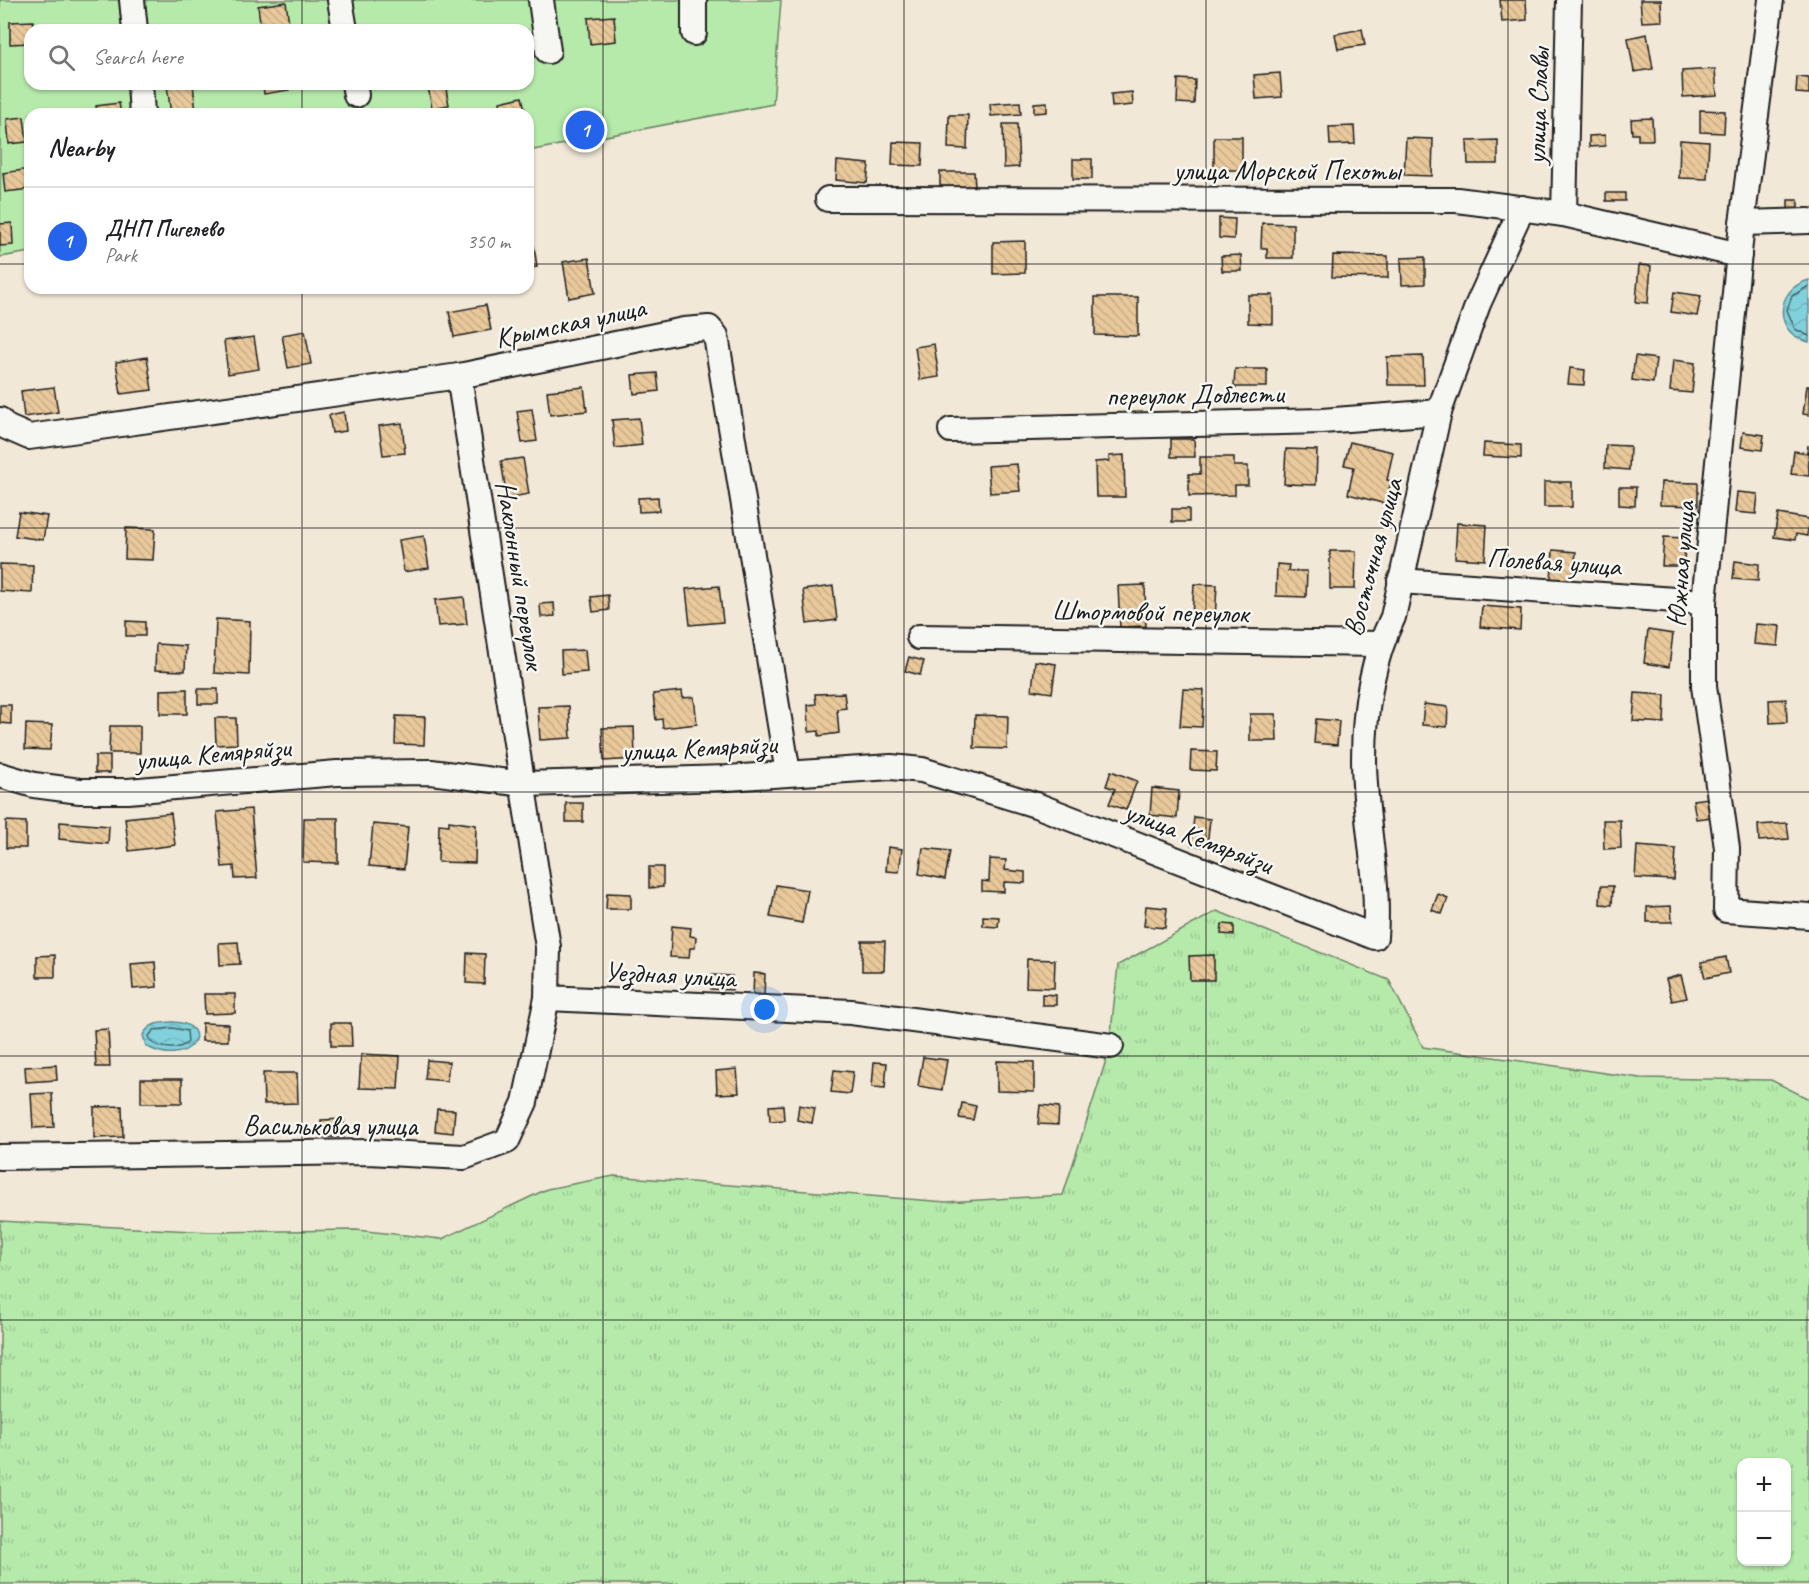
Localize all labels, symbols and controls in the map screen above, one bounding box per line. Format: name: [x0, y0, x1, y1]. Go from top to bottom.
search box: [24, 24, 534, 90]
icon: search: [45, 41, 78, 74]
text: Search here: [93, 43, 183, 71]
street label: улица Славы: [1518, 45, 1557, 167]
pin: 1: [566, 108, 604, 152]
text: Nearby: [48, 131, 113, 164]
street label: улица Морской Пехоты: [1171, 153, 1403, 188]
text: ДНП Пигелево: [105, 215, 223, 243]
text: 1: [63, 229, 72, 254]
text: 350 m: [467, 229, 510, 254]
text: Park: [105, 243, 137, 268]
street label: Крымская улица: [492, 289, 650, 355]
street label: переулок Доблести: [1106, 375, 1286, 414]
street label: Восточная улица: [1335, 473, 1411, 640]
street label: Наклонный переулок: [488, 478, 553, 674]
street label: Южная улица: [1659, 498, 1702, 628]
street label: Полевая улица: [1486, 539, 1624, 584]
street label: Штормовой переулок: [1051, 592, 1251, 631]
street label: улица Кемяряйзи: [618, 726, 779, 770]
street label: улица Кемяряйзи: [132, 729, 294, 779]
street label: улица Кемяряйзи: [1118, 793, 1279, 883]
street label: Уездная улица: [603, 954, 739, 997]
your location: [750, 995, 779, 1024]
street label: Васильковая улица: [243, 1108, 419, 1143]
map controls: [1737, 1458, 1791, 1566]
button: +: [1737, 1458, 1791, 1512]
button: −: [1737, 1512, 1791, 1566]

